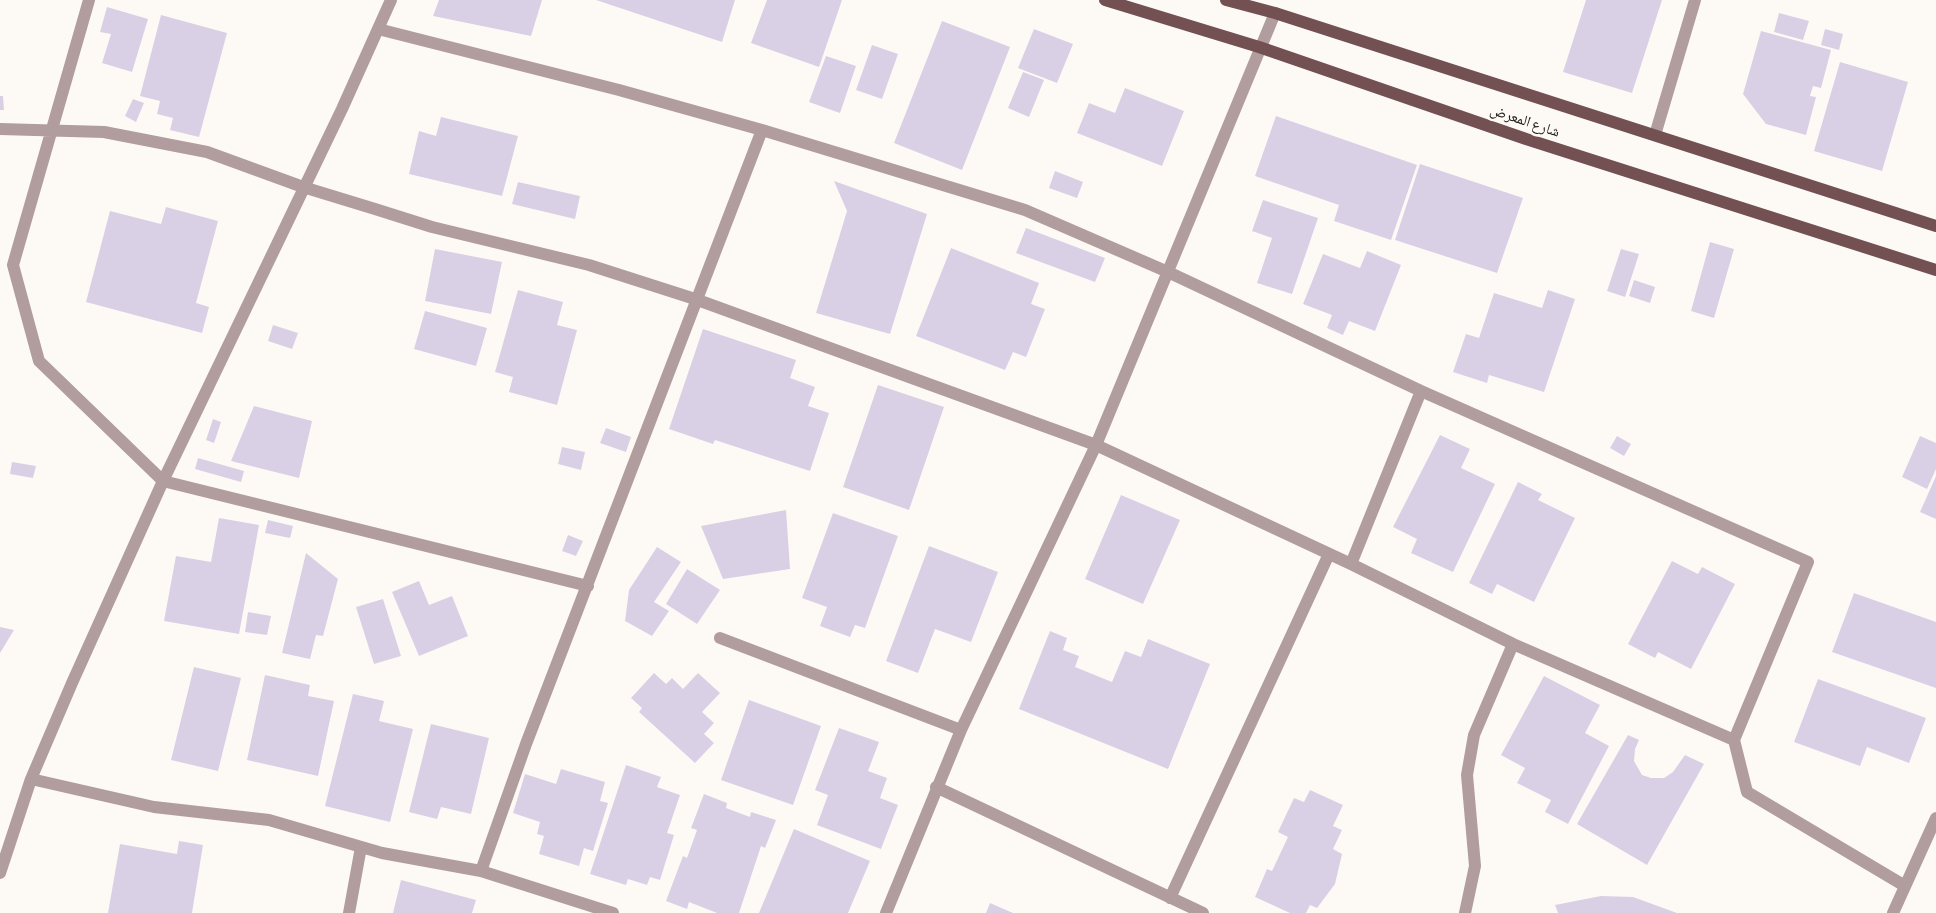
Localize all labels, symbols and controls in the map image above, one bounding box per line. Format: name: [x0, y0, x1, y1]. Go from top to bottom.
street label: شارع المعرض: [1488, 101, 1562, 141]

